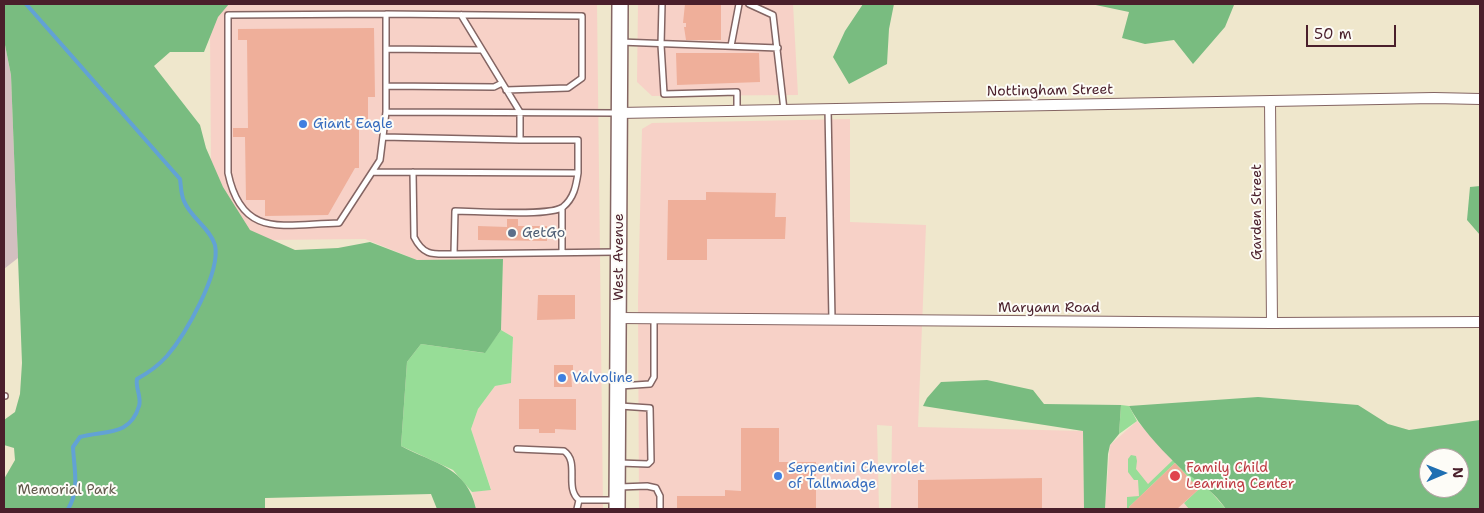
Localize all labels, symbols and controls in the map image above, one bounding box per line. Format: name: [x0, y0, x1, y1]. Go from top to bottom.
scale bar: [1309, 15, 1399, 47]
text: 50 m: [1314, 24, 1352, 44]
street label: Nottingham Street: [987, 81, 1113, 101]
place label: Giant Eagle: [313, 116, 393, 132]
marker: Giant Eagle: [297, 118, 309, 130]
street label: Garden Street: [1249, 164, 1265, 260]
street label: West Avenue: [611, 213, 627, 301]
place label: GetGo: [522, 225, 565, 241]
marker: GetGo: [506, 227, 518, 239]
street label: Maryann Road: [998, 300, 1100, 316]
place label: Valvoline: [572, 370, 633, 386]
marker: Valvoline: [556, 372, 568, 384]
north arrow: [1419, 448, 1469, 498]
place label: Serpentini Chevrolet of Tallmadge: [788, 460, 925, 492]
place label: Family Child Learning Center: [1186, 460, 1294, 492]
text: N: [1449, 467, 1467, 478]
marker: Family Child Learning Center: [1168, 469, 1182, 483]
marker: Serpentini Chevrolet of Tallmadge: [772, 470, 784, 482]
park label: Memorial Park: [17, 482, 117, 498]

